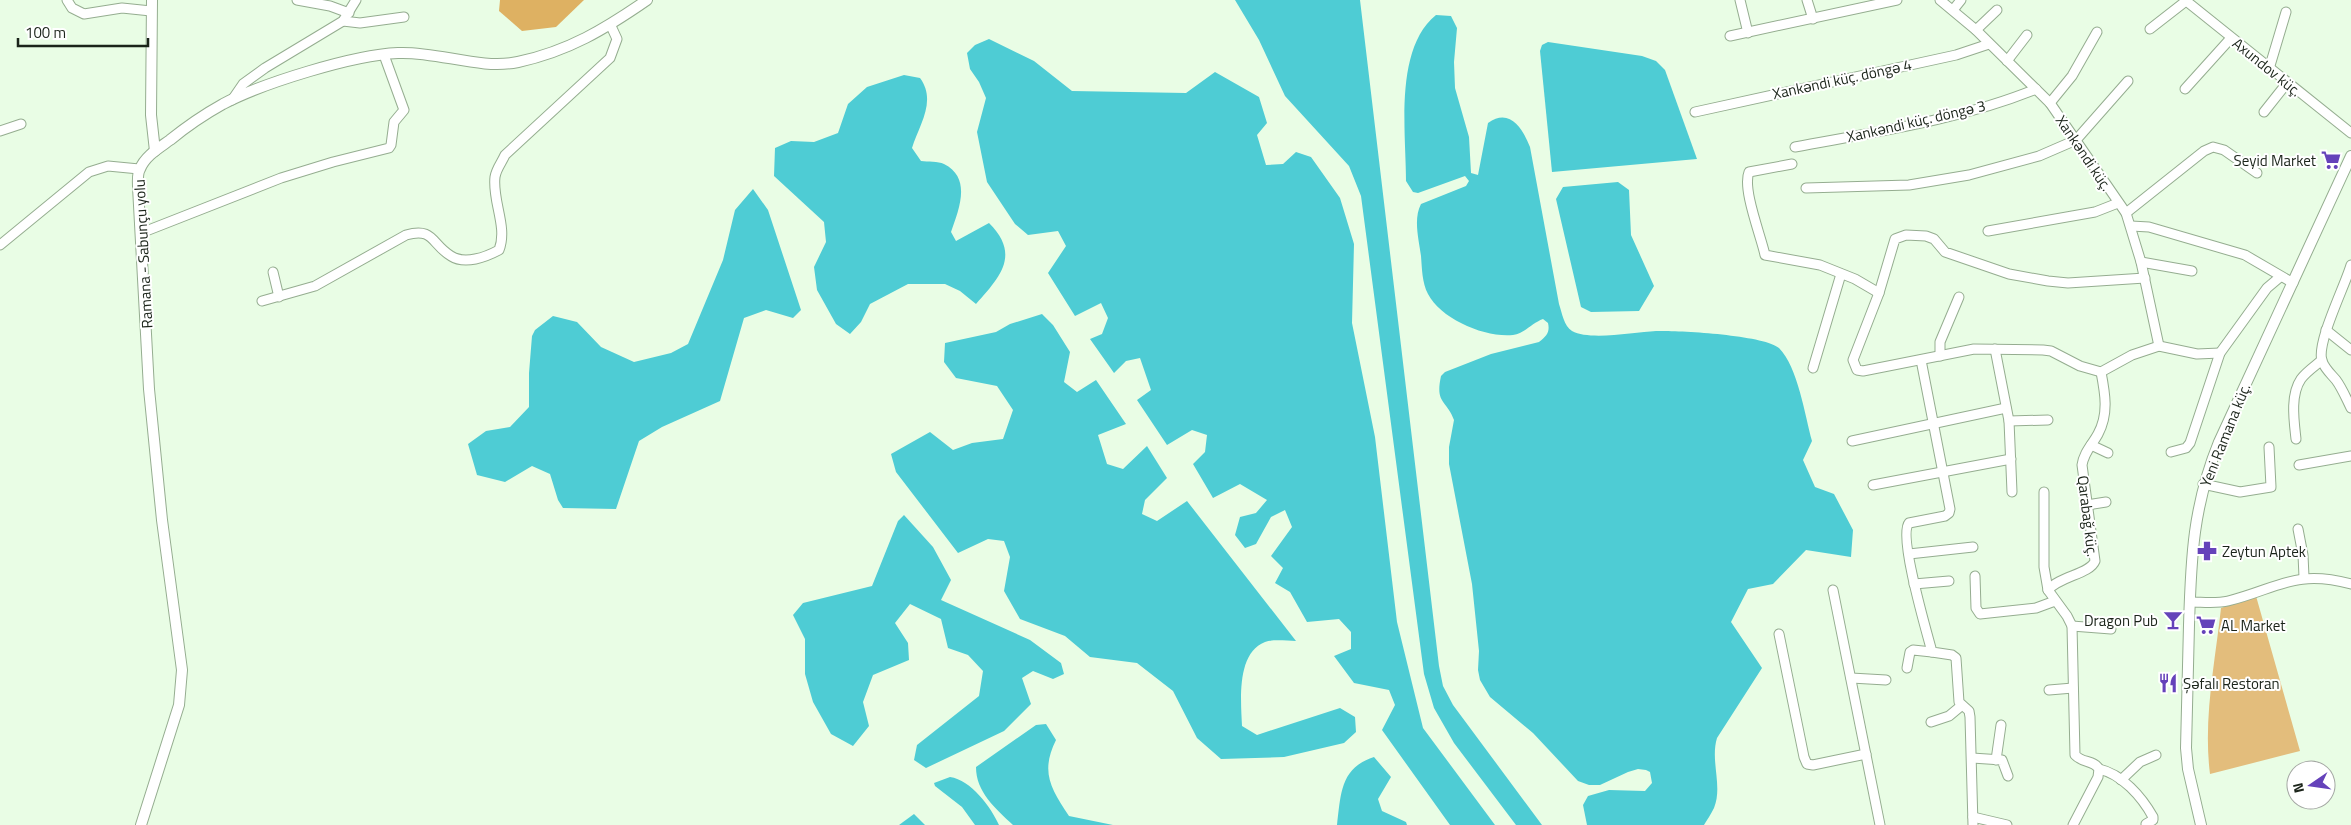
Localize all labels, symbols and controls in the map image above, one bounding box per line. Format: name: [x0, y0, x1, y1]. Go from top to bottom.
scale bar: [18, 15, 148, 47]
text: 100 m: [25, 21, 66, 44]
street label: Axundov küç.: [2228, 32, 2306, 102]
street label: Xankəndi küç. döngə 4: [1770, 53, 1914, 105]
street label: Xankəndi küç. döngə 3: [1844, 94, 1988, 148]
street label: Xankəndi küç.: [2050, 111, 2118, 195]
place label: Seyid Market: [2234, 149, 2317, 172]
supermarket icon: Seyid Market: [2320, 149, 2342, 171]
street label: Ramana - Sabunçu yolu: [128, 179, 158, 329]
street label: Yeni Ramana küç.: [2194, 380, 2256, 490]
street label: Qarabağ küç.: [2072, 474, 2104, 558]
pharmacy icon: Zeytun Aptek: [2196, 540, 2218, 562]
place label: Zeytun Aptek: [2222, 540, 2306, 563]
place label: Dragon Pub: [2084, 609, 2158, 632]
bar icon: Dragon Pub: [2162, 609, 2184, 631]
supermarket icon: AL Market: [2195, 614, 2217, 636]
place label: AL Market: [2221, 614, 2286, 637]
restaurant icon: Şəfalı Restoran: [2157, 672, 2179, 694]
place label: Şəfalı Restoran: [2183, 672, 2280, 695]
north arrow: [2286, 760, 2336, 810]
text: N: [2287, 781, 2309, 795]

